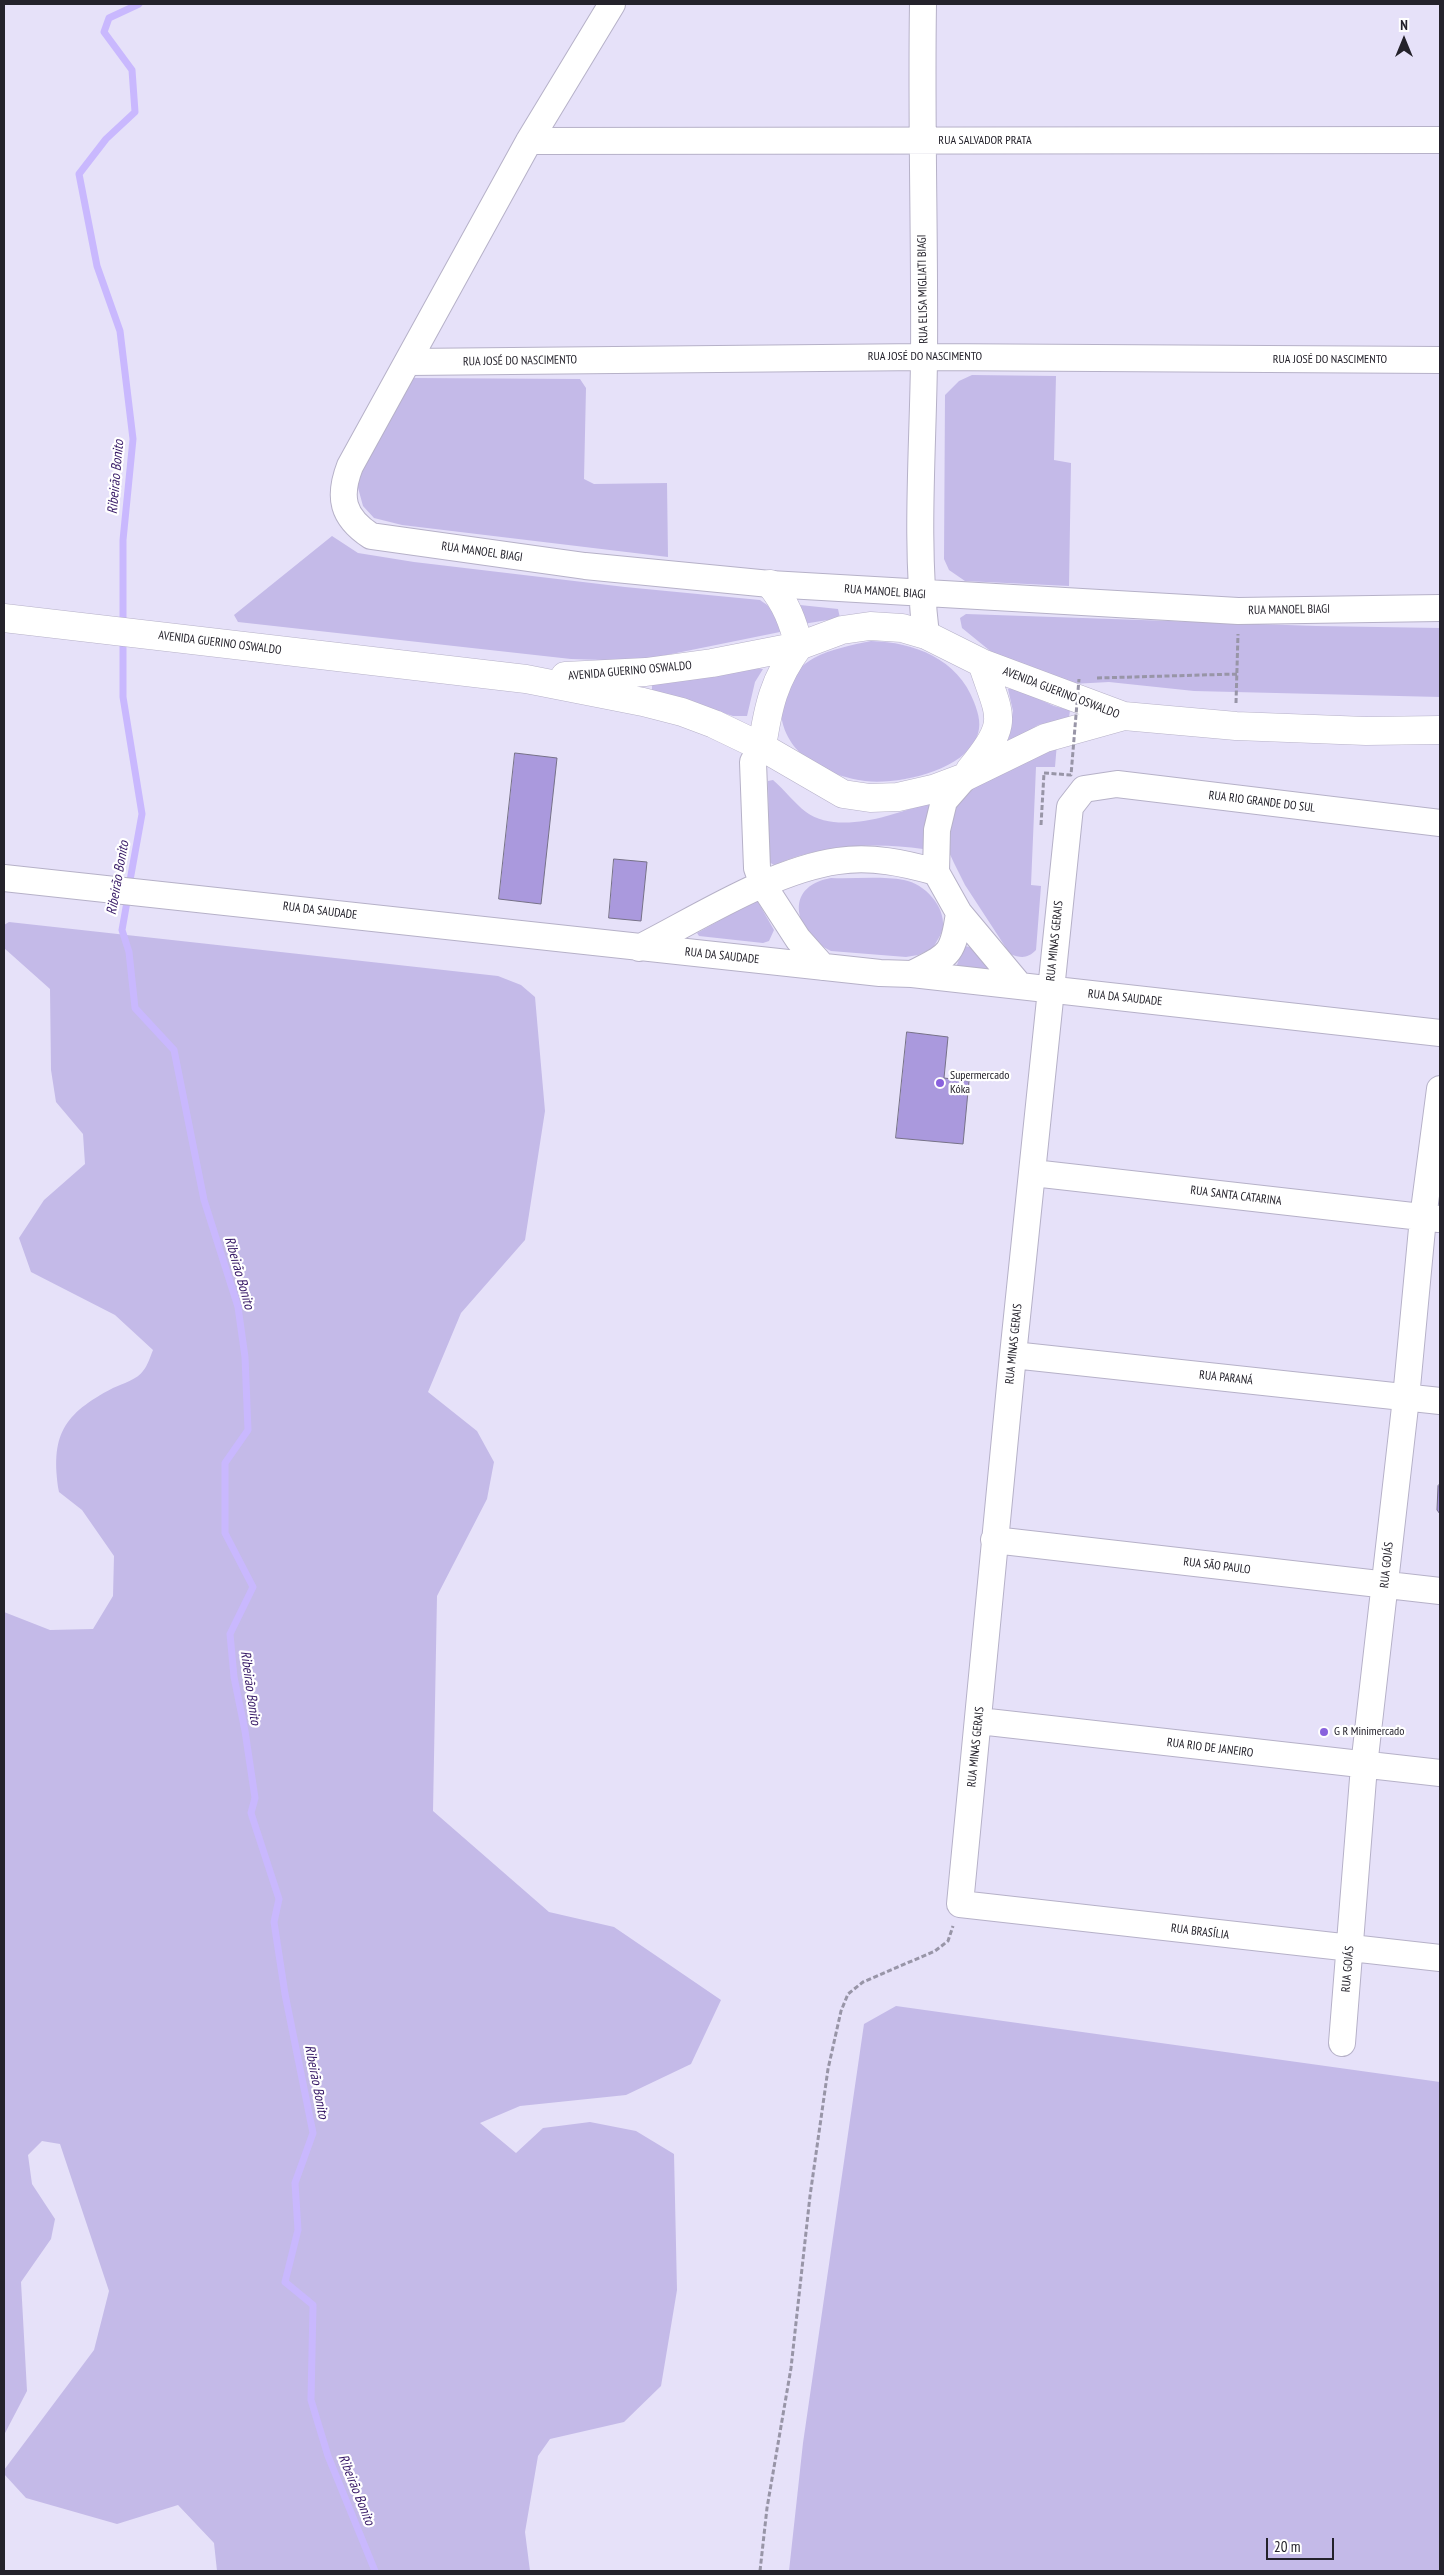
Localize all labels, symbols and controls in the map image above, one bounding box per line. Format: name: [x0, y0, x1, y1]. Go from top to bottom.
north arrow: [1379, 15, 1429, 65]
text: N: [1400, 16, 1408, 34]
street label: RUA SALVADOR PRATA: [938, 134, 1032, 148]
street label: RUA ELISA MIGLIATI BIAGI: [915, 234, 931, 344]
street label: RUA JOSÉ DO NASCIMENTO: [868, 350, 982, 364]
street label: RUA JOSÉ DO NASCIMENTO: [463, 353, 577, 369]
street label: RUA JOSÉ DO NASCIMENTO: [1273, 353, 1387, 367]
water label: Ribeirão Bonito: [104, 439, 128, 515]
street label: RUA MANOEL BIAGI: [440, 539, 524, 565]
street label: RUA MANOEL BIAGI: [844, 582, 926, 602]
street label: RUA MANOEL BIAGI: [1248, 602, 1330, 618]
street label: AVENIDA GUERINO OSWALDO: [158, 628, 282, 658]
street label: AVENIDA GUERINO OSWALDO: [568, 658, 692, 684]
street label: AVENIDA GUERINO OSWALDO: [1001, 664, 1121, 722]
street label: RUA RIO GRANDE DO SUL: [1208, 788, 1316, 816]
water label: Ribeirão Bonito: [103, 840, 133, 916]
street label: RUA DA SAUDADE: [282, 899, 358, 923]
street label: RUA MINAS GERAIS: [1044, 900, 1066, 982]
street label: RUA DA SAUDADE: [684, 945, 760, 967]
street label: RUA DA SAUDADE: [1087, 987, 1163, 1009]
place label: Supermercado Kóka: [950, 1069, 1009, 1097]
marker: Supermercado Kóka: [934, 1077, 946, 1089]
street label: RUA SANTA CATARINA: [1190, 1183, 1282, 1209]
water label: Ribeirão Bonito: [221, 1235, 257, 1311]
street label: RUA MINAS GERAIS: [1003, 1303, 1025, 1385]
street label: RUA PARANÁ: [1198, 1368, 1254, 1388]
street label: RUA GOIÁS: [1377, 1541, 1397, 1589]
street label: RUA SÃO PAULO: [1183, 1555, 1251, 1577]
water label: Ribeirão Bonito: [236, 1650, 264, 1726]
street label: RUA MINAS GERAIS: [965, 1706, 987, 1788]
place label: G R Minimercado: [1334, 1725, 1404, 1739]
marker: G R Minimercado: [1318, 1726, 1330, 1738]
street label: RUA RIO DE JANEIRO: [1166, 1736, 1254, 1760]
street label: RUA BRASÍLIA: [1170, 1921, 1230, 1943]
street label: RUA GOIÁS: [1339, 1945, 1357, 1993]
water label: Ribeirão Bonito: [301, 2044, 331, 2120]
water label: Ribeirão Bonito: [334, 2452, 378, 2528]
scale bar: [1269, 2528, 1336, 2560]
text: 20 m: [1274, 2537, 1300, 2556]

